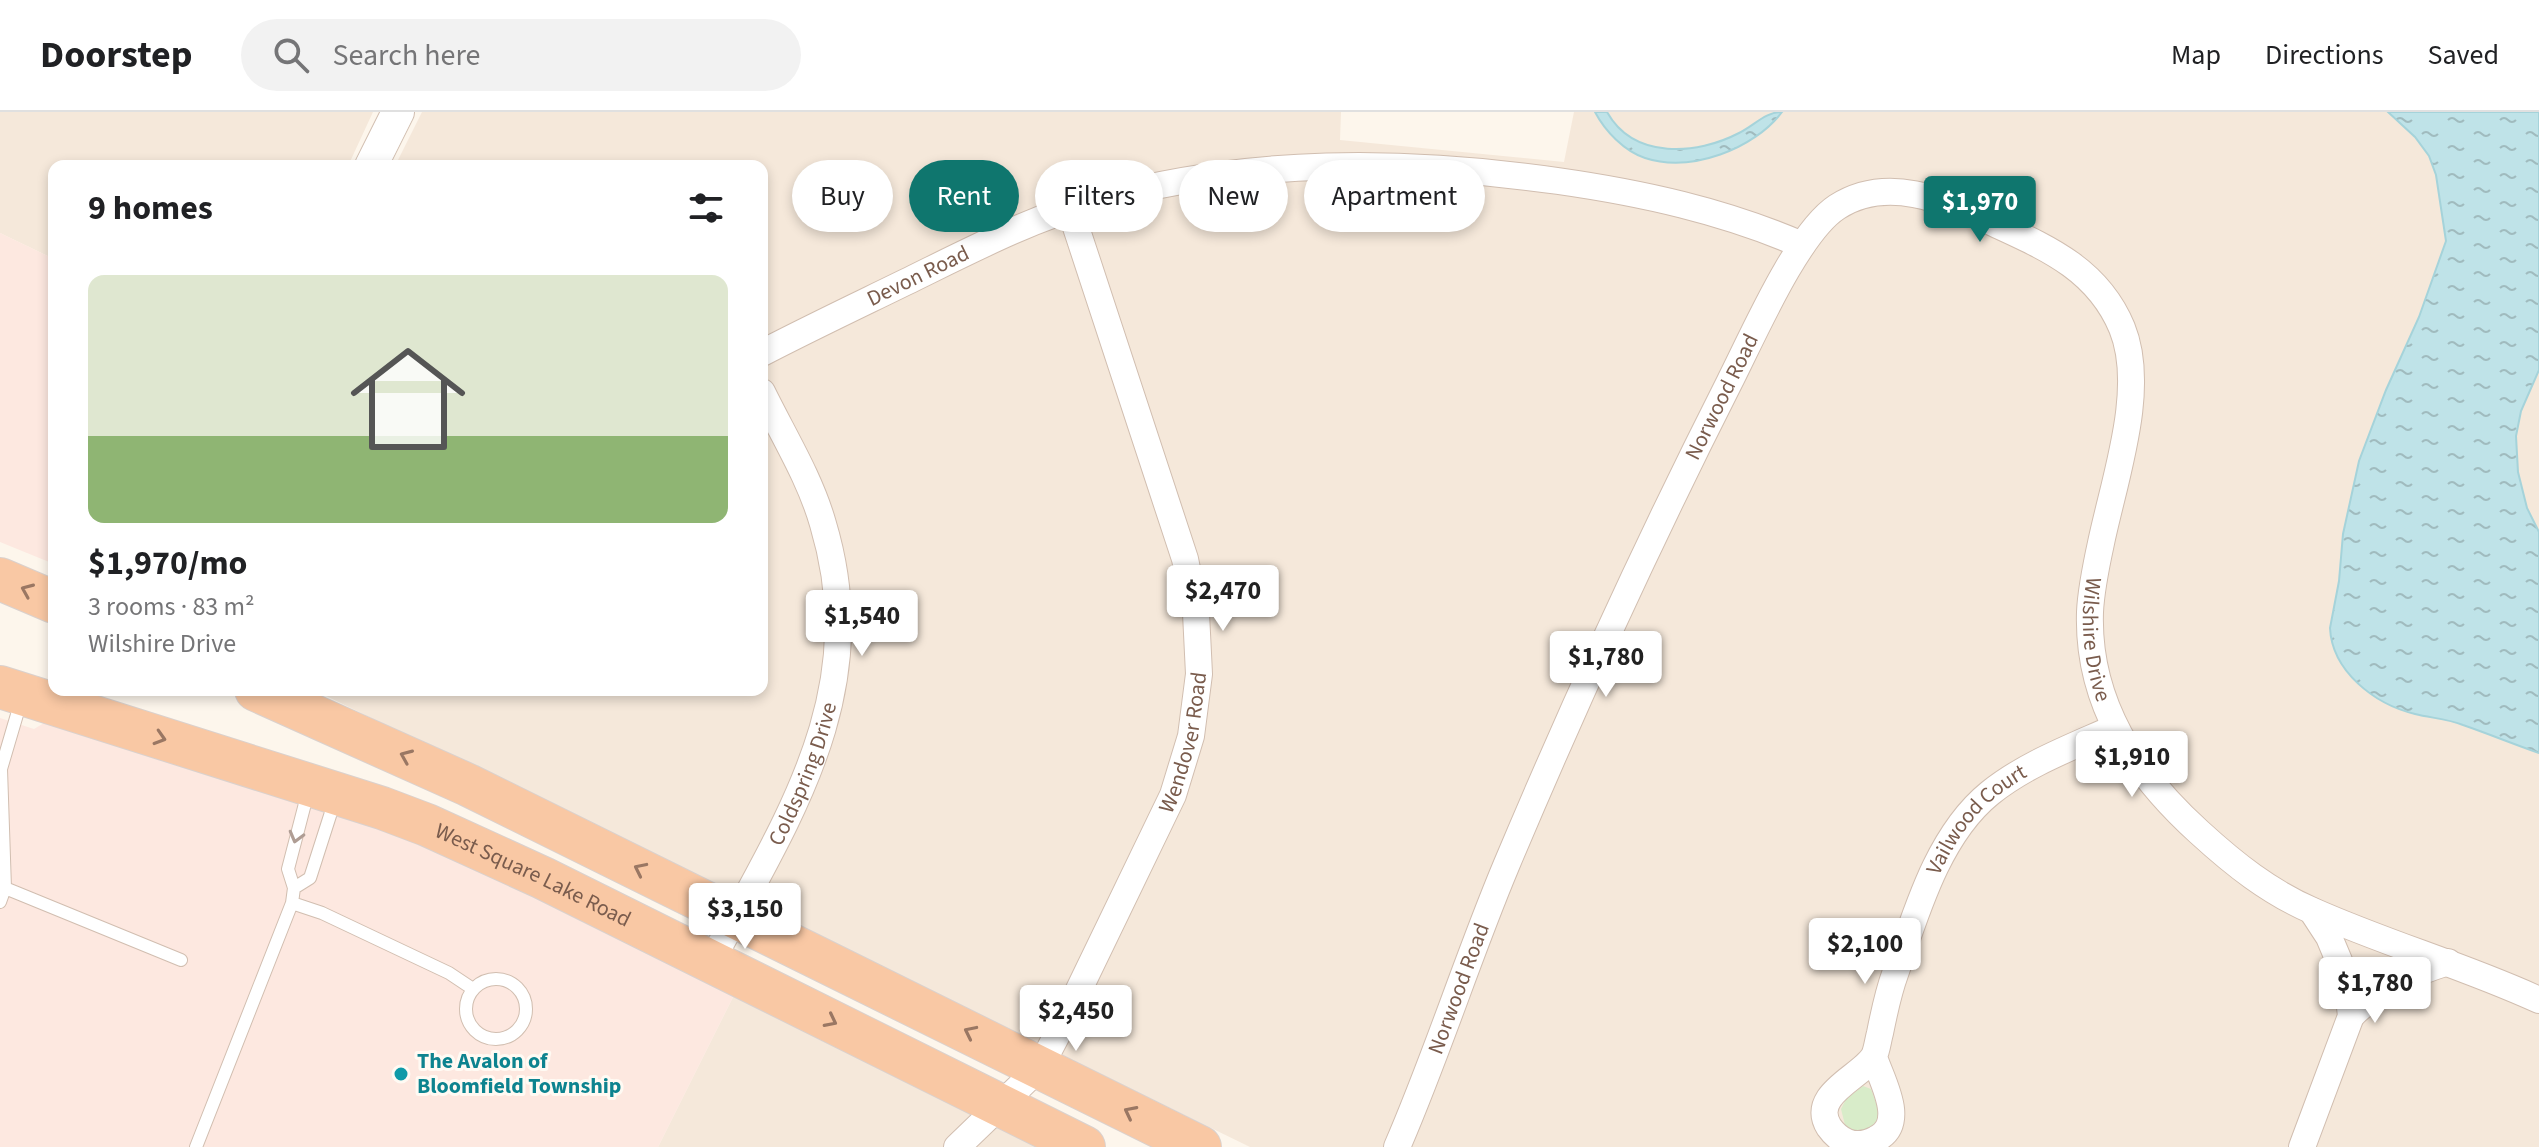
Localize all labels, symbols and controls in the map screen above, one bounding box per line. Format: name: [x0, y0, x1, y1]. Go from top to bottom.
search box: [241, 19, 801, 91]
text: Doorstep: [40, 28, 193, 82]
icon: search: [269, 33, 313, 77]
text: Search here: [333, 34, 480, 77]
text: Map: [2171, 35, 2221, 75]
text: Directions: [2265, 35, 2384, 75]
text: Saved: [2428, 35, 2499, 75]
chip: Buy: [792, 160, 893, 232]
chip: Rent: [909, 160, 1019, 232]
chip: Filters: [1035, 160, 1163, 232]
chip: New: [1179, 160, 1288, 232]
chip: Apartment: [1304, 160, 1485, 232]
pin: $1,970: [1915, 176, 2045, 244]
text: $1,970: [1942, 183, 2018, 220]
text: 9 homes: [88, 184, 213, 233]
icon: filters: [684, 186, 728, 230]
street label: Devon Road: [861, 237, 975, 315]
icon: home: [336, 327, 480, 471]
street label: Norwood Road: [1677, 328, 1767, 466]
text: $1,970/mo: [88, 539, 248, 588]
pin: $2,470: [1158, 565, 1288, 633]
text: $2,470: [1185, 572, 1261, 609]
street label: Wilshire Drive: [2074, 575, 2119, 706]
one-way arrow: [21, 584, 35, 600]
text: 3 rooms · 83 m²: [88, 588, 255, 625]
pin: $1,540: [797, 590, 927, 658]
text: $1,540: [824, 597, 900, 634]
text: Wilshire Drive: [88, 625, 236, 662]
pin: $1,780: [1541, 631, 1671, 699]
text: $1,780: [1568, 638, 1644, 675]
street label: Wendover Road: [1151, 670, 1215, 819]
street label: Coldspring Drive: [760, 699, 845, 851]
one-way arrow: [152, 728, 166, 744]
pin: $1,910: [2067, 731, 2197, 799]
text: $1,910: [2094, 738, 2170, 775]
one-way arrow: [400, 750, 414, 766]
street label: Vailwood Court: [1918, 756, 2033, 880]
street label: West Square Lake Road: [430, 815, 636, 935]
one-way arrow: [289, 829, 306, 843]
one-way arrow: [634, 863, 649, 879]
pin: $3,150: [680, 883, 810, 951]
text: $3,150: [707, 890, 783, 927]
street label: Norwood Road: [1420, 918, 1498, 1059]
pin: $2,100: [1800, 918, 1930, 986]
text: $2,100: [1827, 925, 1903, 962]
pin: $1,780: [2310, 957, 2440, 1025]
text: $1,780: [2337, 964, 2413, 1001]
pin: $2,450: [1011, 985, 1141, 1053]
text: $2,450: [1038, 992, 1114, 1029]
one-way arrow: [822, 1011, 837, 1027]
one-way arrow: [963, 1026, 978, 1042]
place label: The Avalon of Bloomfield Township: [417, 1045, 621, 1102]
marker: The Avalon of Bloomfield Township: [392, 1065, 410, 1083]
one-way arrow: [1124, 1106, 1139, 1122]

